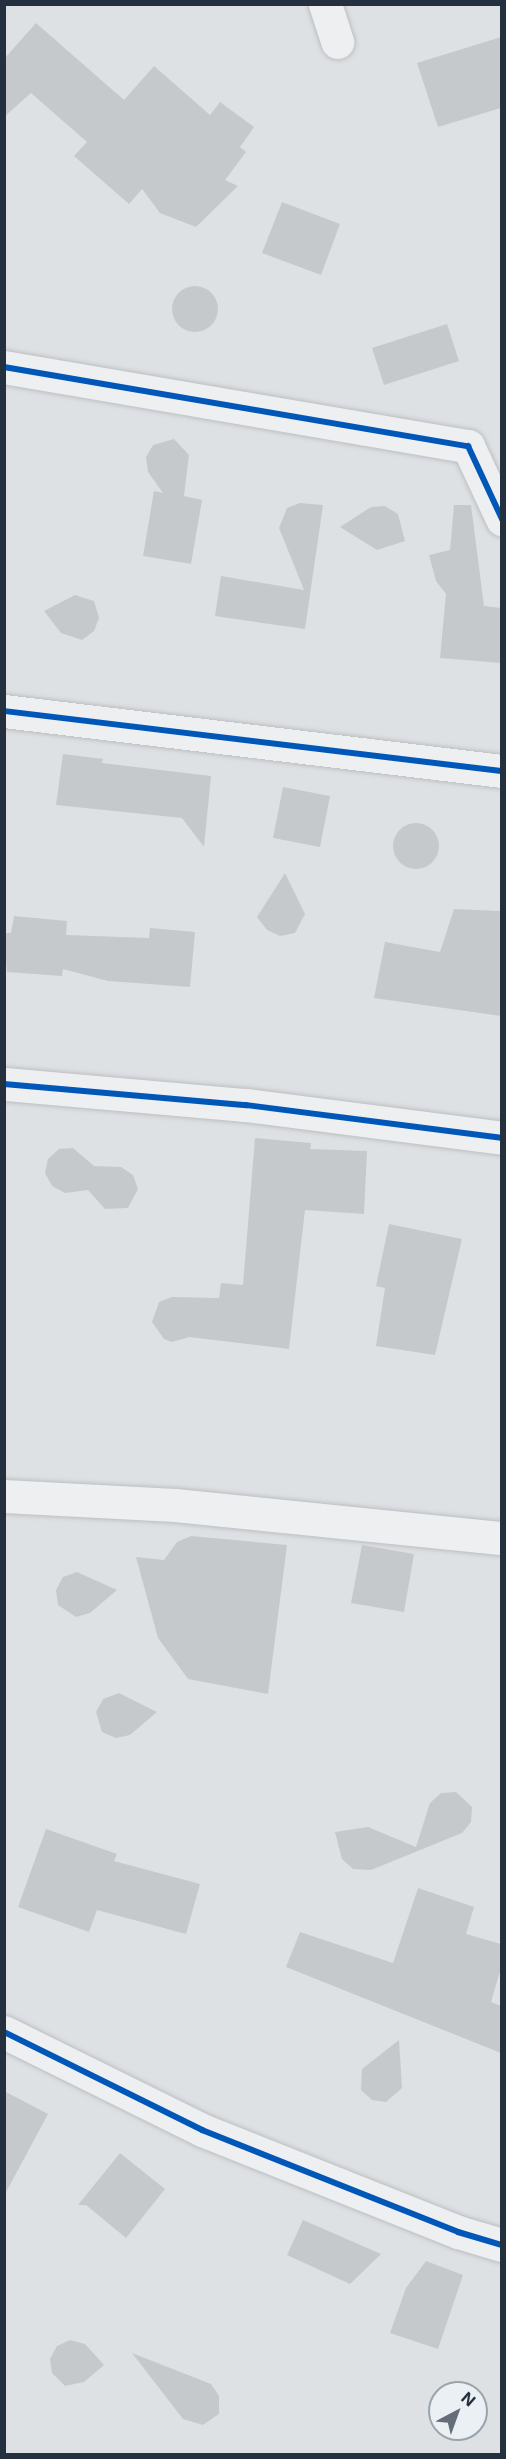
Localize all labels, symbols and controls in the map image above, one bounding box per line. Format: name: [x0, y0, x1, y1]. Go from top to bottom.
north arrow: [428, 2381, 488, 2441]
text: N: [457, 2387, 480, 2410]

